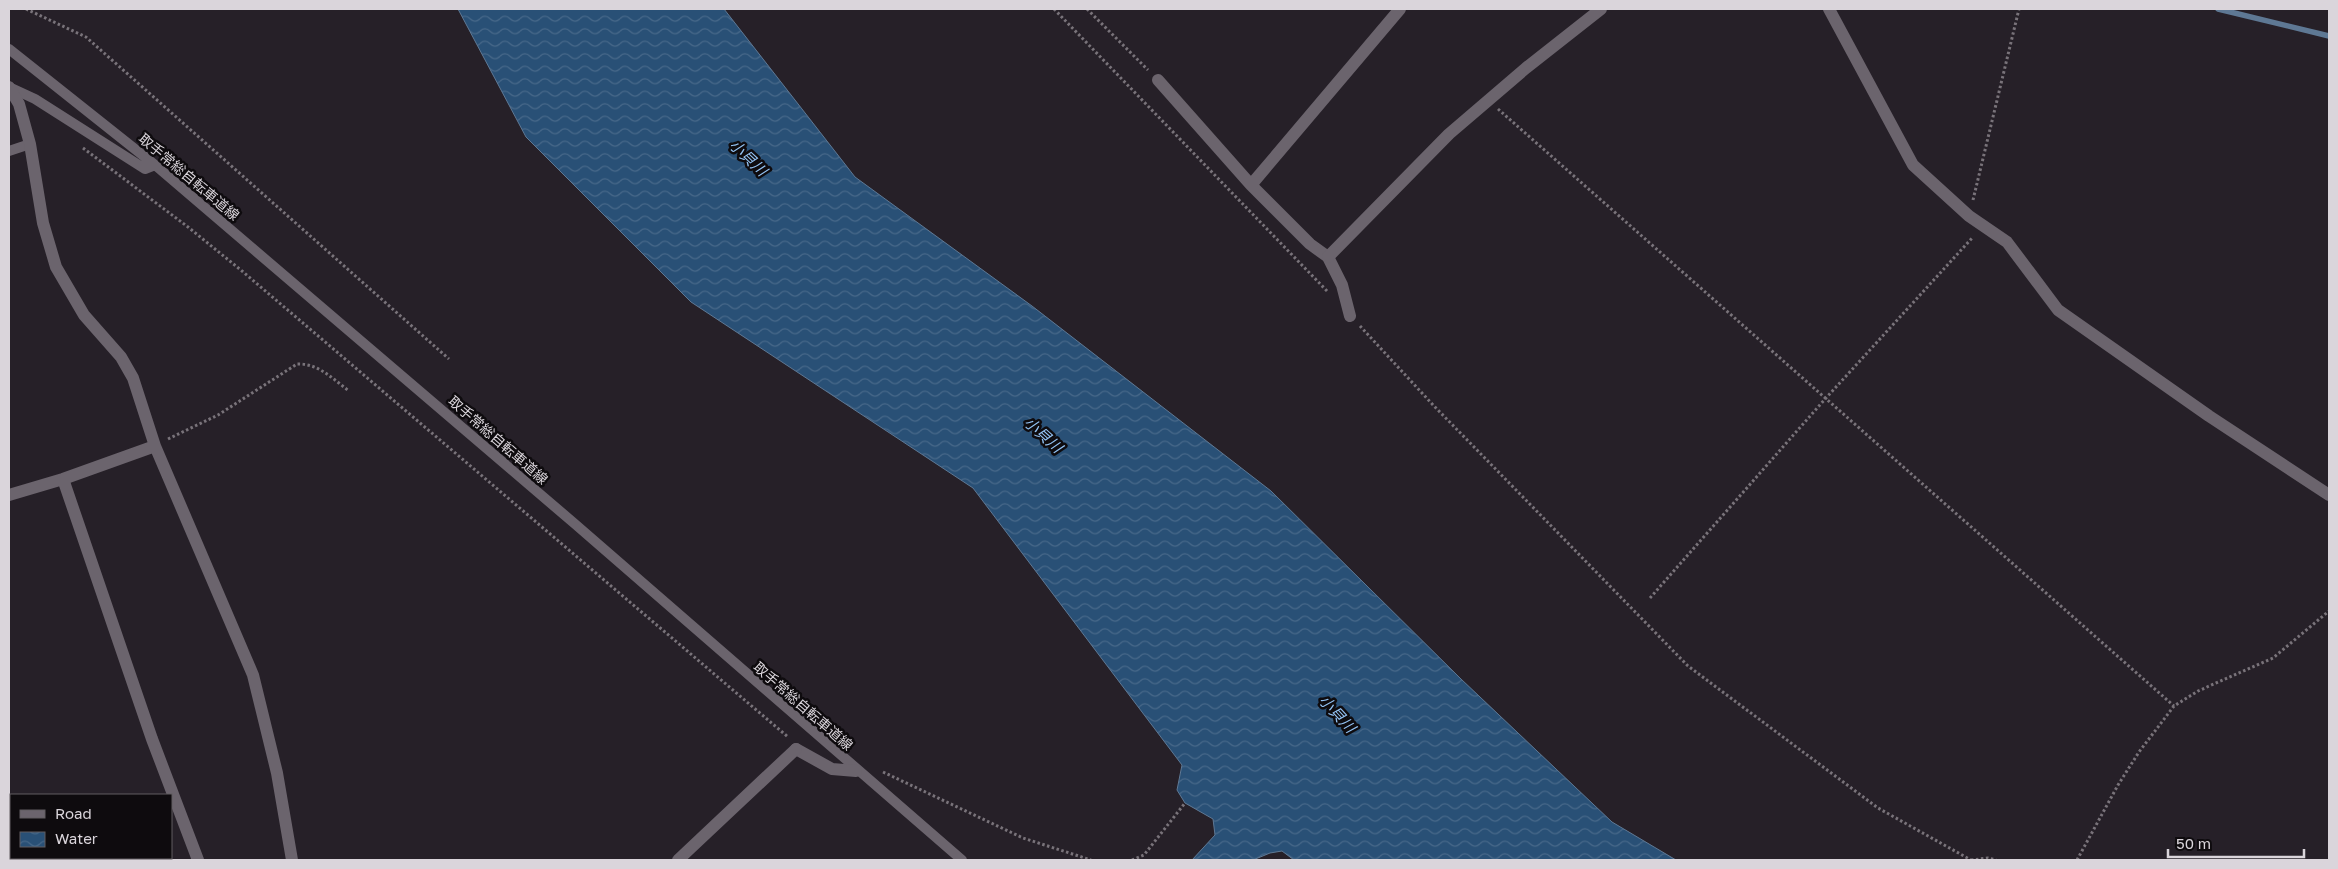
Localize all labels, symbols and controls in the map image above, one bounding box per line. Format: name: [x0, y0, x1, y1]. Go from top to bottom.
street label: 取手常総自転車道線: [136, 130, 243, 224]
water label: 小貝川: [726, 135, 773, 181]
street label: 取手常総自転車道線: [445, 392, 551, 487]
water label: 小貝川: [1021, 413, 1068, 457]
street label: 取手常総自転車道線: [750, 658, 856, 753]
water label: 小貝川: [1316, 691, 1361, 737]
legend: [10, 794, 172, 859]
text: Road: [55, 804, 92, 822]
scale bar: [2168, 826, 2304, 858]
text: Water: [55, 829, 98, 847]
text: 50 m: [2176, 834, 2211, 852]

